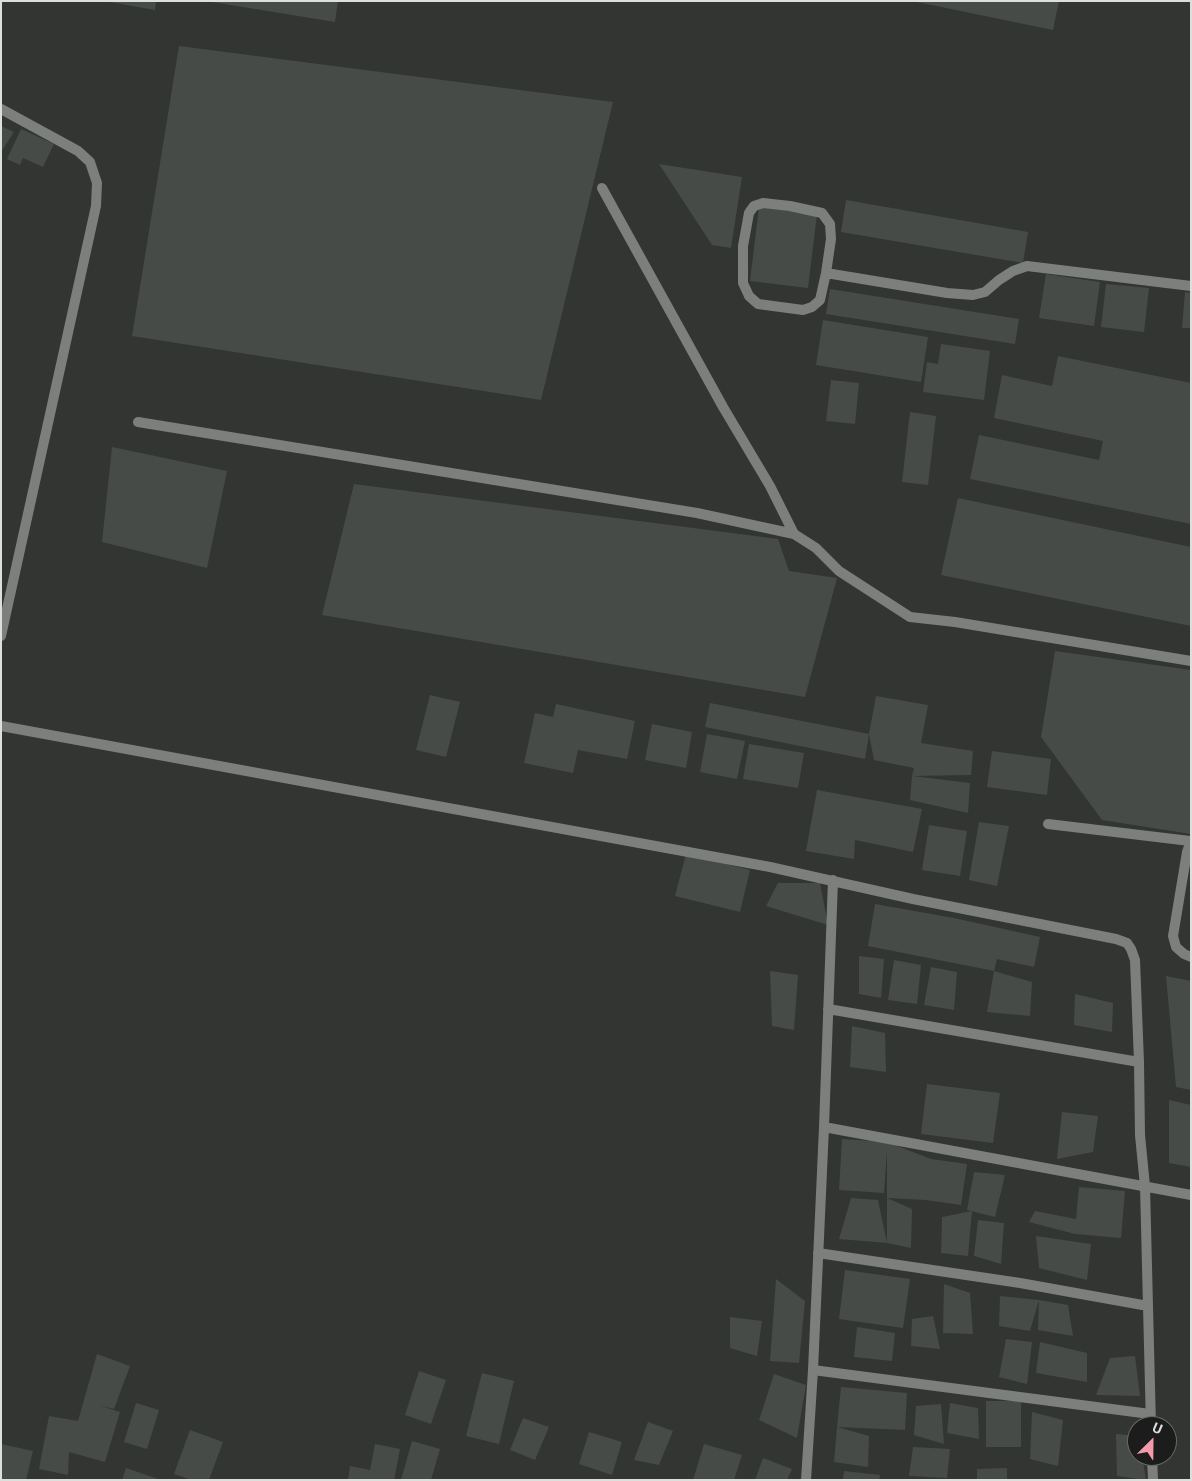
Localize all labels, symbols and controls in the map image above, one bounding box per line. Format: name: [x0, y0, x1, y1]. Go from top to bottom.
north arrow: [1127, 1416, 1177, 1466]
text: U: [1150, 1419, 1165, 1437]

